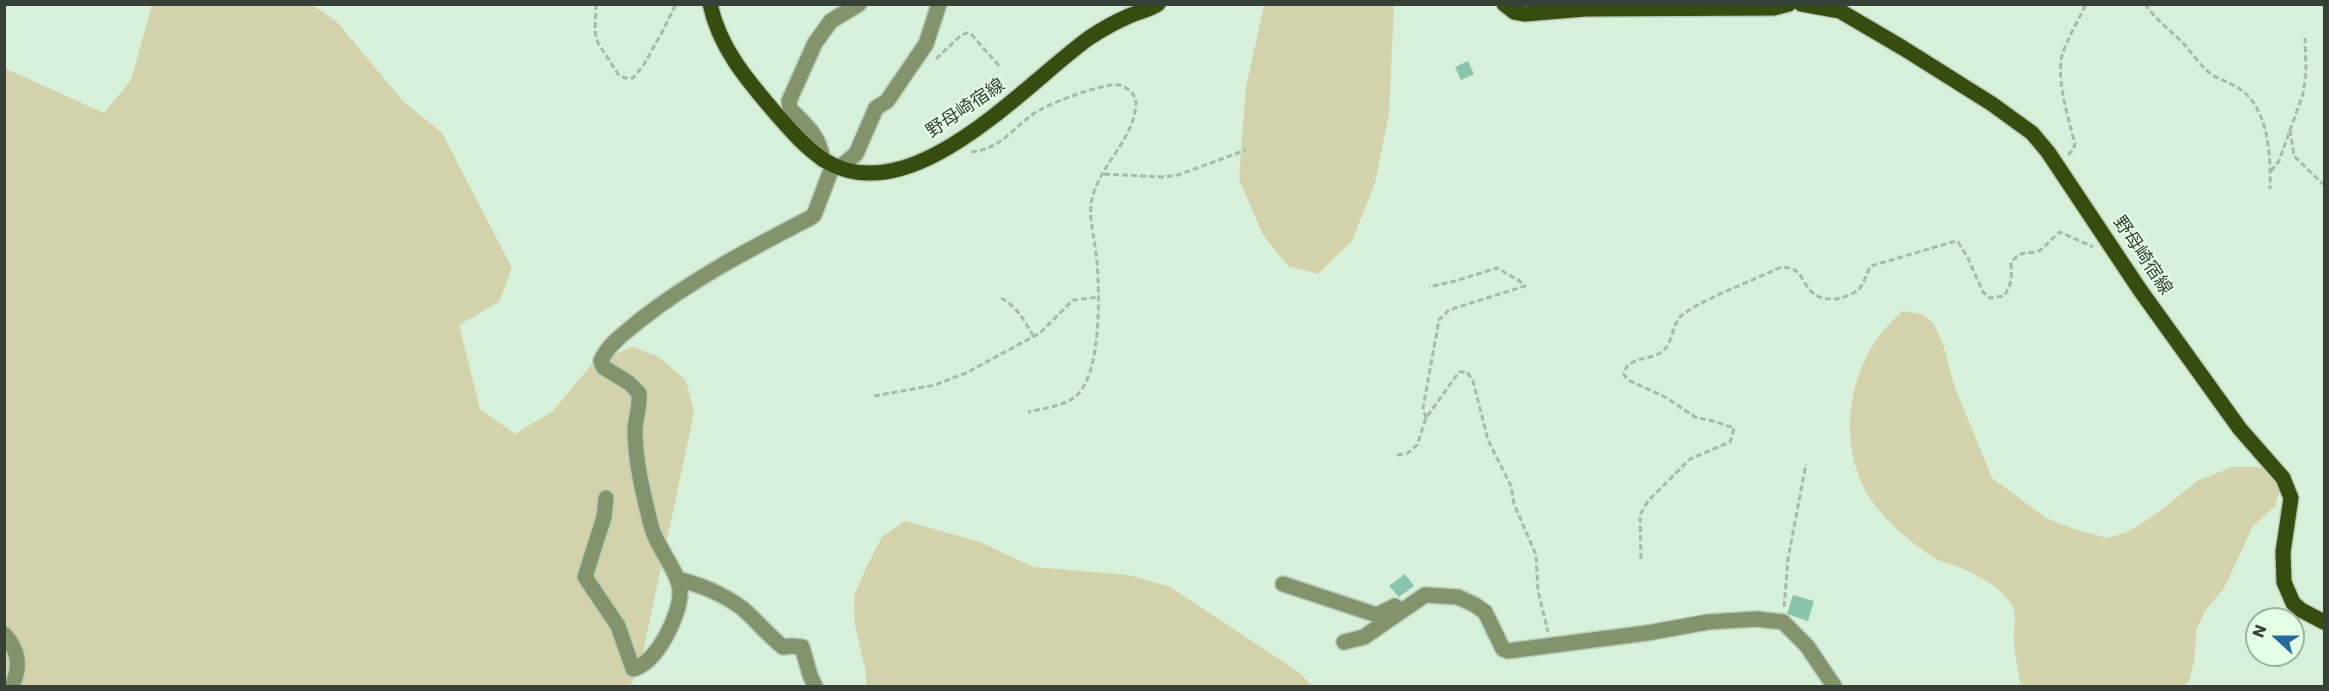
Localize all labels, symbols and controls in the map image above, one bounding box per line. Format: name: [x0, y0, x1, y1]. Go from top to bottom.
street label: 野母崎宿線: [923, 75, 1009, 143]
street label: 野母崎宿線: [2108, 213, 2176, 299]
north arrow: [2245, 607, 2305, 667]
text: N: [2247, 621, 2272, 641]

